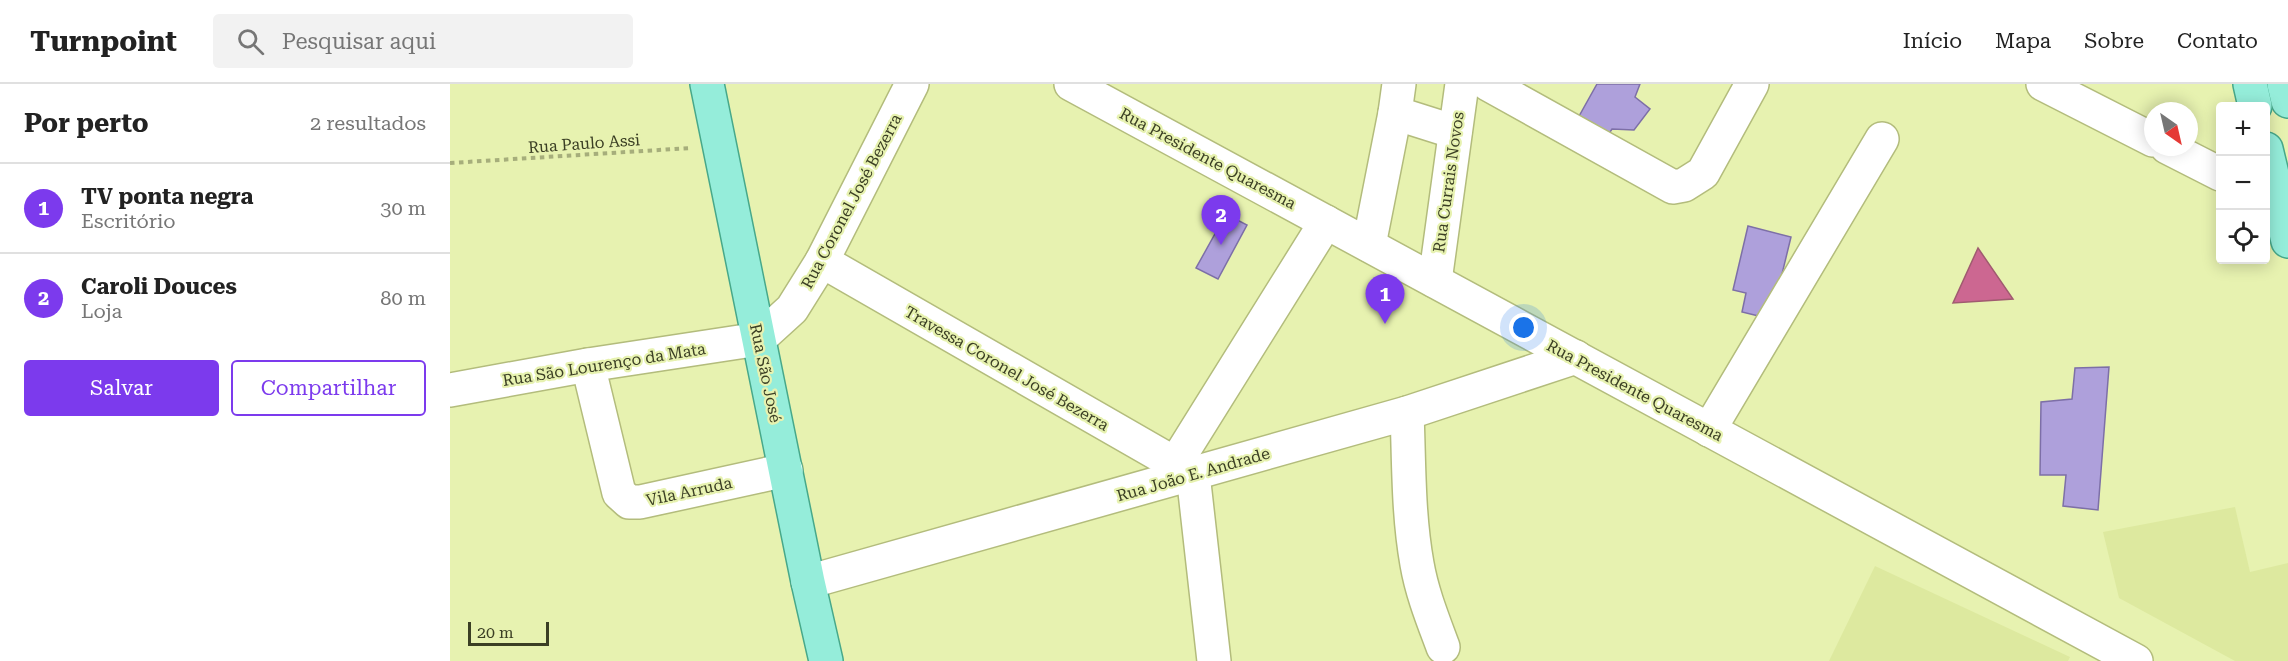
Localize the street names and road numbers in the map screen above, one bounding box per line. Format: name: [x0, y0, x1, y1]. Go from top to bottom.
street label: Rua Presidente Quaresma: [1116, 104, 1300, 213]
street label: Rua Coronel José Bezerra: [797, 110, 906, 292]
street label: Rua Currais Novos: [1429, 110, 1468, 254]
street label: Rua Paulo Assi: [527, 130, 641, 157]
street label: Travessa Coronel José Bezerra: [901, 302, 1113, 435]
street label: Rua São José: [746, 322, 785, 425]
street label: Rua Presidente Quaresma: [1543, 336, 1727, 445]
street label: Rua São Lourenço da Mata: [501, 339, 707, 390]
street label: Rua João E. Andrade: [1114, 443, 1272, 505]
street label: Vila Arruda: [644, 473, 734, 510]

